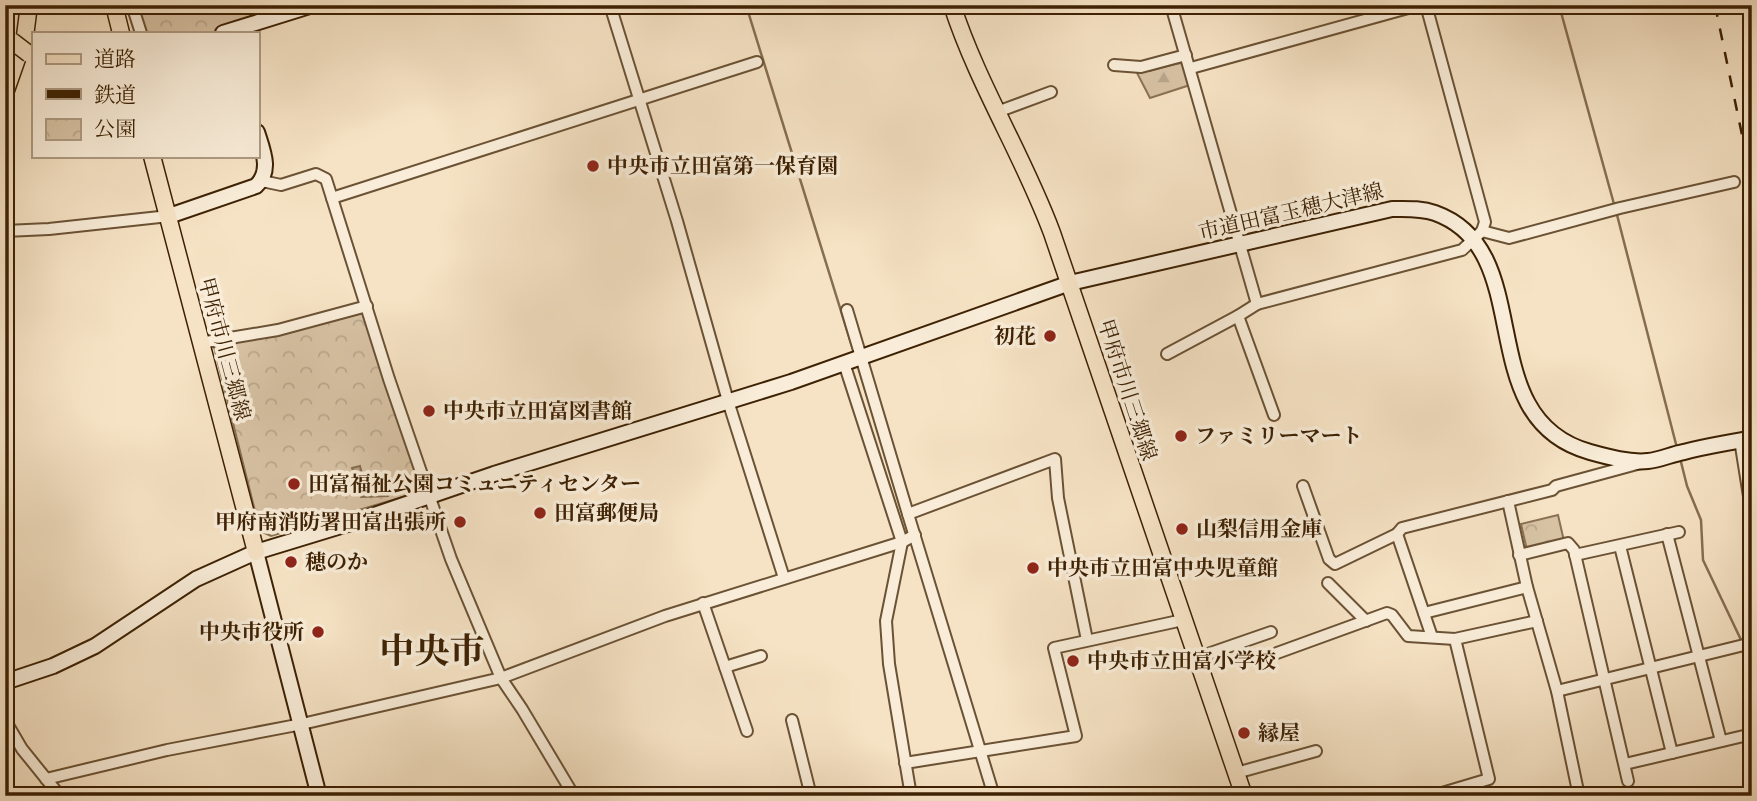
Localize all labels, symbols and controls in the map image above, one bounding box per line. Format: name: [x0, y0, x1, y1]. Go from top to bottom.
legend: [32, 32, 259, 158]
text: 道路: [94, 45, 136, 74]
text: 鉄道: [94, 81, 136, 110]
text: 公園: [94, 115, 136, 144]
place label: 中央市立田富第一保育園: [607, 152, 838, 181]
marker: 中央市立田富第一保育園: [585, 158, 601, 174]
street label: 市道田富玉穂大津線: [1196, 177, 1386, 247]
street label: 甲府市川三郷線: [191, 274, 257, 424]
street label: 甲府市川三郷線: [1090, 316, 1164, 464]
place label: 初花: [994, 322, 1036, 351]
marker: 初花: [1042, 328, 1058, 344]
place label: 中央市立田富図書館: [443, 397, 632, 426]
marker: 中央市立田富図書館: [421, 403, 437, 419]
place label: ファミリーマート: [1195, 422, 1363, 451]
marker: ファミリーマート: [1173, 428, 1189, 444]
place label: 田富福祉公園コミュニティセンター: [308, 470, 641, 499]
marker: 田富福祉公園コミュニティセンター: [286, 476, 302, 492]
place label: 田富郵便局: [554, 499, 659, 528]
marker: 田富郵便局: [532, 505, 548, 521]
place label: 甲府南消防署田富出張所: [215, 508, 446, 537]
marker: 甲府南消防署田富出張所: [452, 514, 468, 530]
place label: 山梨信用金庫: [1196, 515, 1322, 544]
marker: 山梨信用金庫: [1174, 521, 1190, 537]
place label: 穂のか: [305, 548, 368, 577]
marker: 穂のか: [283, 554, 299, 570]
place label: 中央市立田富中央児童館: [1047, 554, 1278, 583]
marker: 中央市立田富中央児童館: [1025, 560, 1041, 576]
place label: 中央市役所: [199, 618, 304, 647]
marker: 中央市役所: [310, 624, 326, 640]
district label: 中央市: [379, 628, 485, 676]
place label: 中央市立田富小学校: [1087, 647, 1276, 676]
marker: 中央市立田富小学校: [1065, 653, 1081, 669]
place label: 縁屋: [1258, 719, 1300, 748]
marker: 縁屋: [1236, 725, 1252, 741]

